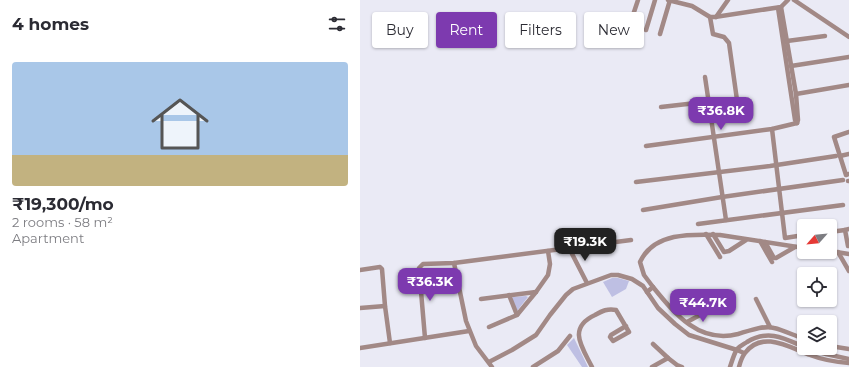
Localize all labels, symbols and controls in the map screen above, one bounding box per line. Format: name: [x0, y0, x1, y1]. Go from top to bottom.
chip: Buy: [372, 12, 428, 48]
chip: Rent: [436, 12, 497, 48]
chip: Filters: [505, 12, 576, 48]
chip: New: [584, 12, 644, 48]
icon: filters: [326, 13, 348, 35]
text: 4 homes: [12, 14, 89, 34]
icon: home: [144, 88, 216, 160]
pin: ₹36.8K: [688, 97, 754, 131]
text: ₹36.8K: [697, 102, 745, 118]
text: ₹19,300/mo: [12, 194, 114, 214]
text: 2 rooms · 58 m²: [12, 214, 113, 230]
north arrow: [797, 219, 837, 259]
map controls: [797, 219, 837, 355]
pin: ₹19.3K: [552, 228, 618, 262]
text: Apartment: [12, 230, 84, 246]
text: ₹19.3K: [563, 233, 607, 249]
button: locate: [797, 267, 837, 307]
pin: ₹36.3K: [397, 268, 463, 302]
text: ₹36.3K: [407, 273, 453, 289]
pin: ₹44.7K: [670, 289, 736, 323]
text: ₹44.7K: [679, 294, 727, 310]
button: layers: [797, 315, 837, 355]

